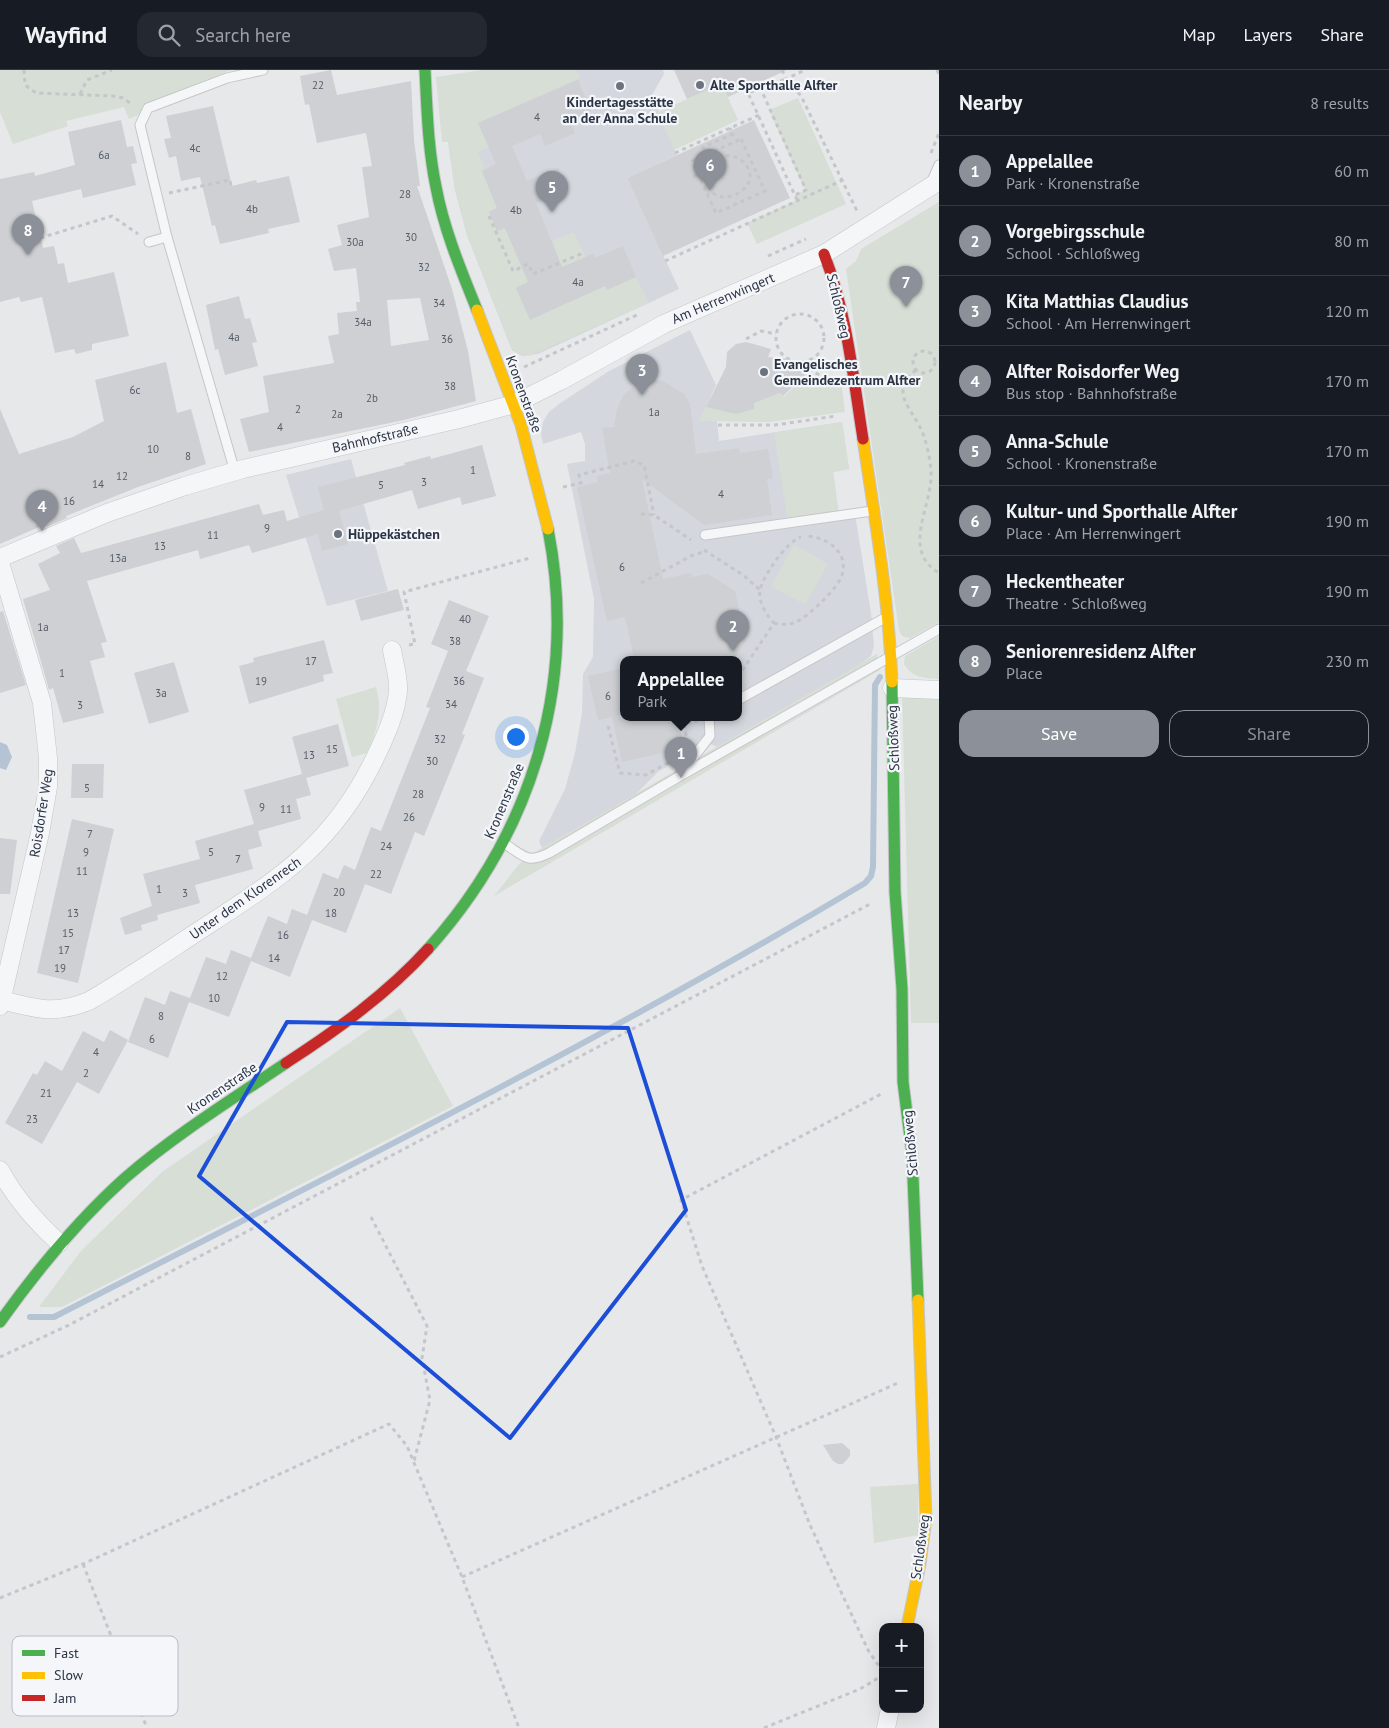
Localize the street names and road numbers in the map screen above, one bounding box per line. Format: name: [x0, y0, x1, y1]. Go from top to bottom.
street label: Am Herrenwingert: [669, 268, 778, 328]
street label: Schloßweg: [823, 272, 855, 340]
street label: Kronenstraße: [502, 353, 546, 435]
street label: Bahnhofstraße: [330, 419, 420, 457]
street label: Schloßweg: [883, 705, 903, 771]
street label: Kronenstraße: [480, 760, 528, 842]
street label: Roisdorfer Weg: [25, 767, 57, 859]
street label: Unter dem Klorenrech: [186, 853, 304, 943]
street label: Kronenstraße: [184, 1058, 260, 1118]
street label: Schloßweg: [898, 1109, 922, 1177]
street label: Schloßweg: [907, 1513, 933, 1581]

